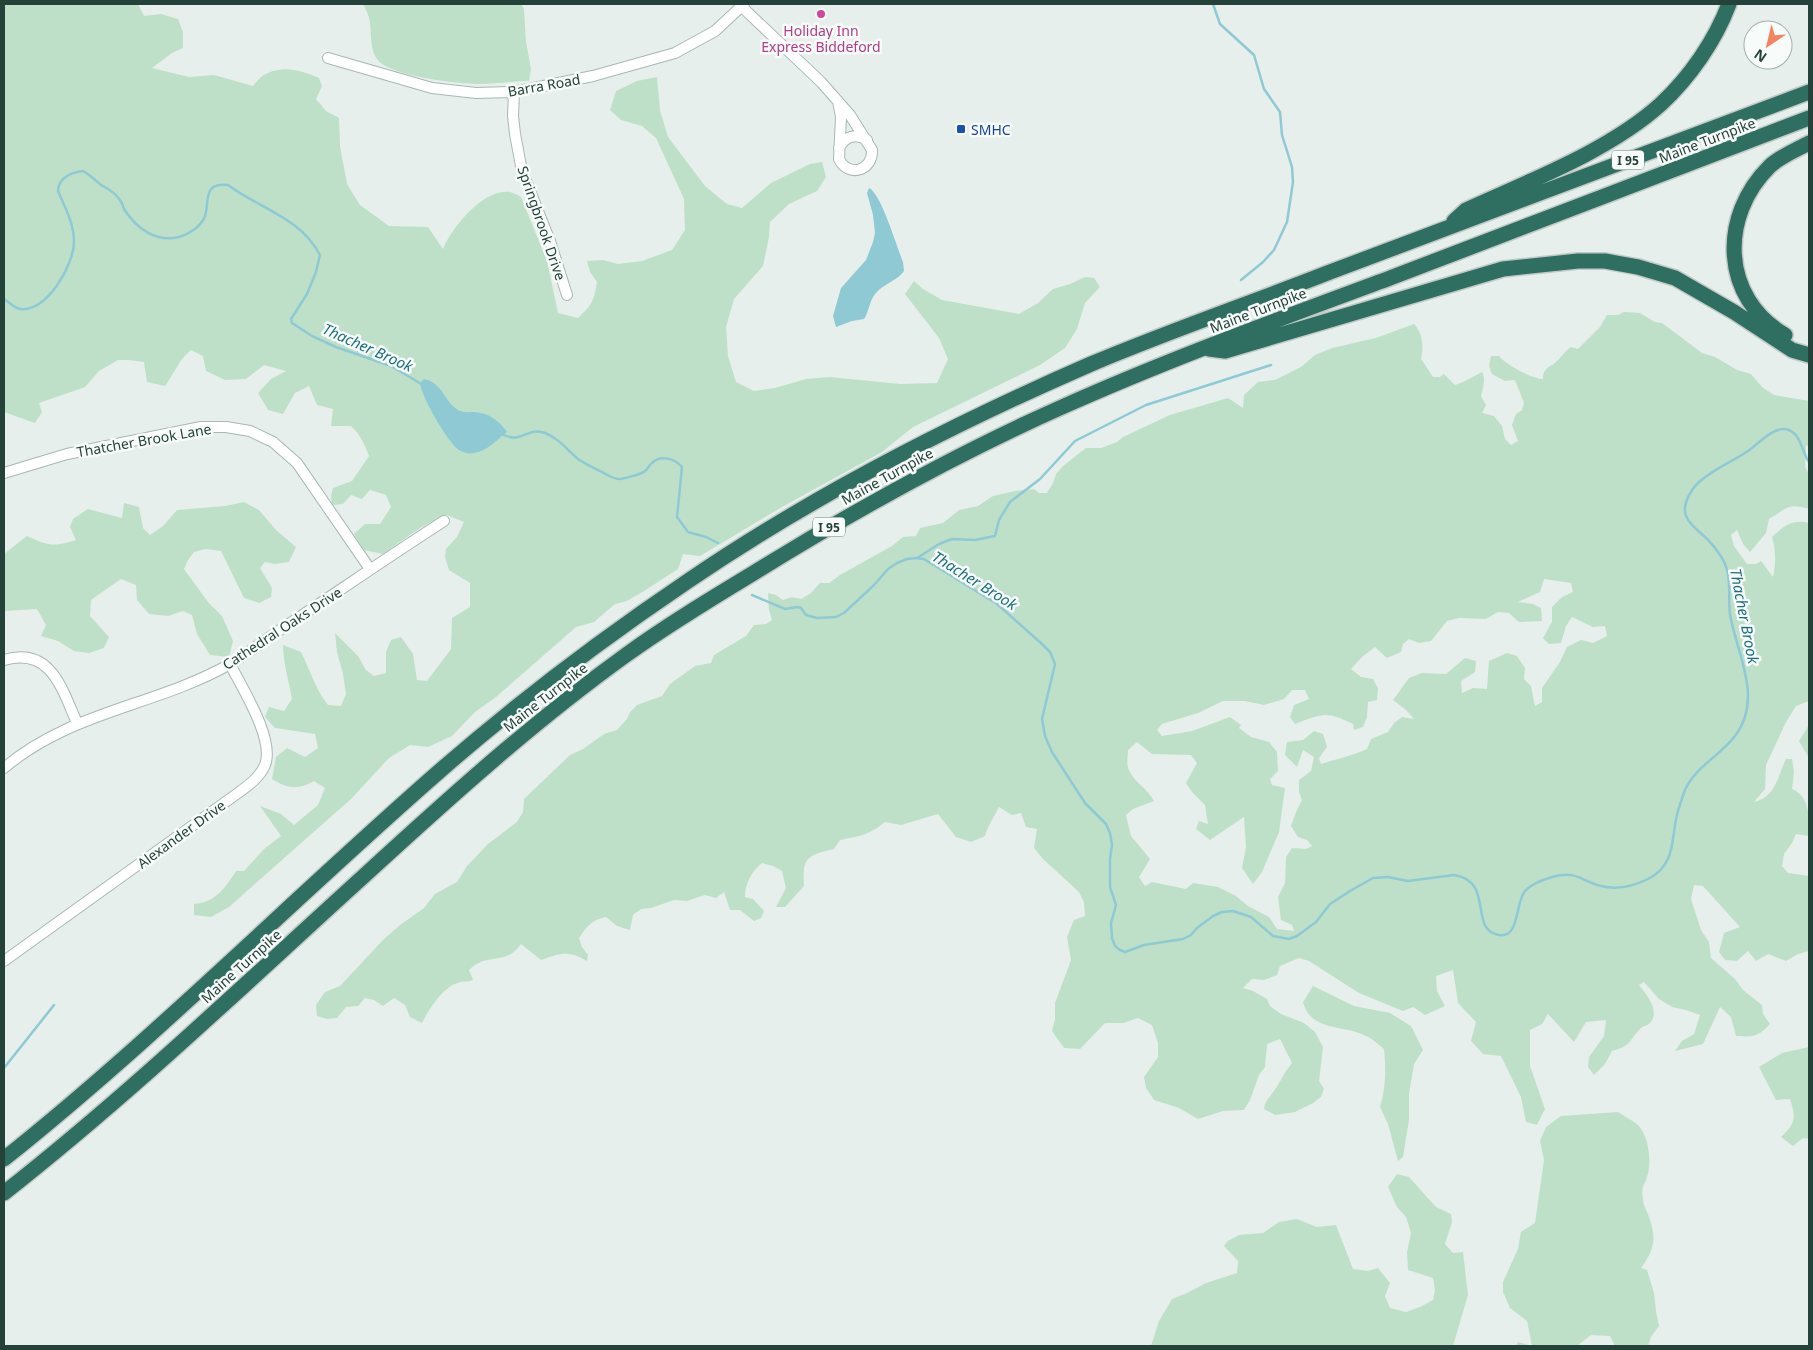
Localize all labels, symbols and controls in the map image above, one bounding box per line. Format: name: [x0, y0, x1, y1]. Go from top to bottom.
marker: Holiday Inn Express Biddeford: [815, 8, 827, 20]
north arrow: [1743, 20, 1793, 70]
place label: Holiday Inn Express Biddeford: [761, 21, 881, 56]
text: N: [1750, 45, 1770, 67]
street label: Barra Road: [506, 69, 582, 101]
street label: Maine Turnpike: [1656, 113, 1758, 167]
place label: SMHC: [971, 120, 1011, 139]
marker: SMHC: [955, 123, 967, 135]
road number: I 95: [1612, 150, 1644, 170]
street label: Springbrook Drive: [514, 163, 571, 283]
street label: Maine Turnpike: [1207, 283, 1309, 337]
water label: Thacher Brook: [320, 318, 417, 376]
street label: Thatcher Brook Lane: [75, 419, 213, 461]
street label: Maine Turnpike: [838, 443, 936, 509]
road number: I 95: [813, 518, 845, 536]
water label: Thacher Brook: [929, 546, 1022, 614]
water label: Thacher Brook: [1726, 567, 1764, 666]
street label: Cathedral Oaks Drive: [219, 582, 345, 674]
street label: Maine Turnpike: [499, 658, 591, 736]
street label: Alexander Drive: [133, 796, 229, 872]
street label: Maine Turnpike: [197, 925, 285, 1007]

